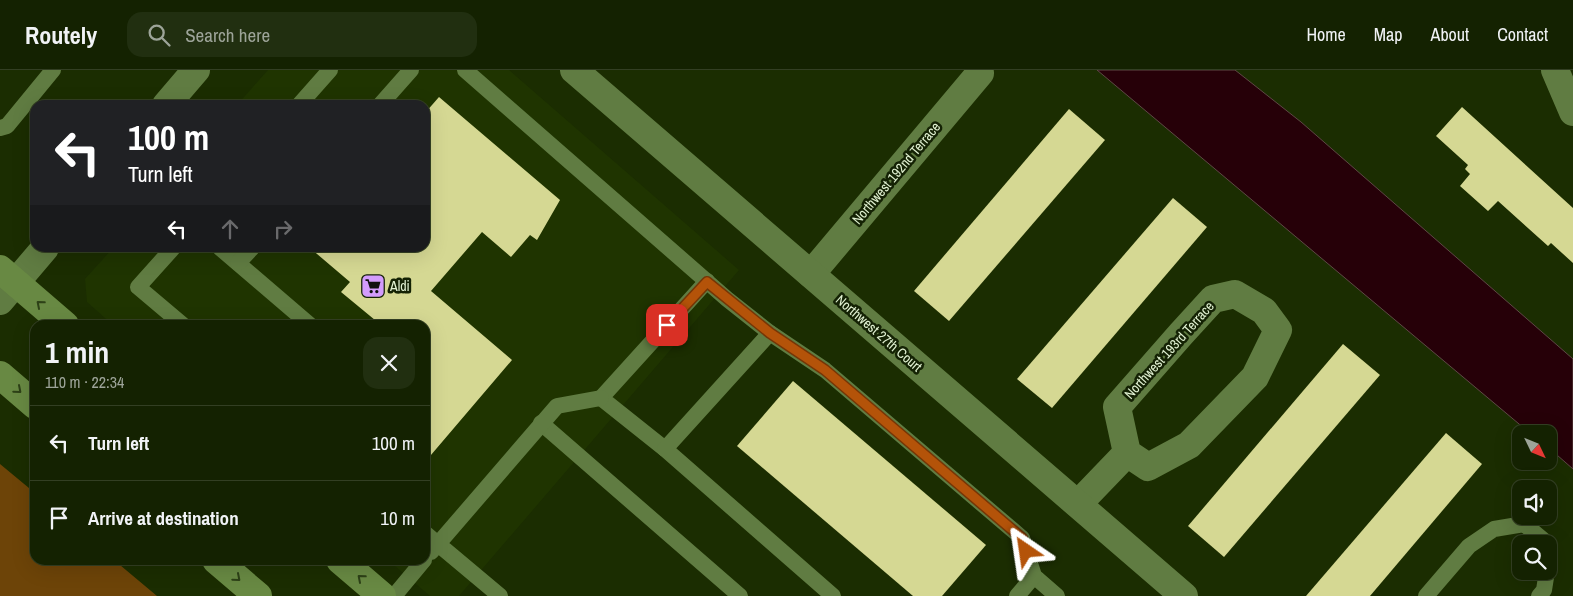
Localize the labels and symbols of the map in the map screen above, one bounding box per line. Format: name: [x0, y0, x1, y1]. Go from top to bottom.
street label: Northwest 192nd Terrace: [848, 118, 944, 228]
supermarket icon: Aldi: [360, 273, 386, 299]
place label: Aldi: [389, 277, 410, 295]
street label: Northwest 27th Court: [832, 291, 926, 375]
street label: Northwest 193rd Terrace: [1120, 297, 1218, 403]
one-way arrow: [37, 300, 46, 309]
pin: [646, 304, 688, 346]
one-way arrow: [12, 385, 21, 394]
north arrow: [1512, 425, 1558, 470]
position arrow: [999, 524, 1051, 576]
one-way arrow: [231, 572, 240, 581]
one-way arrow: [357, 575, 366, 584]

